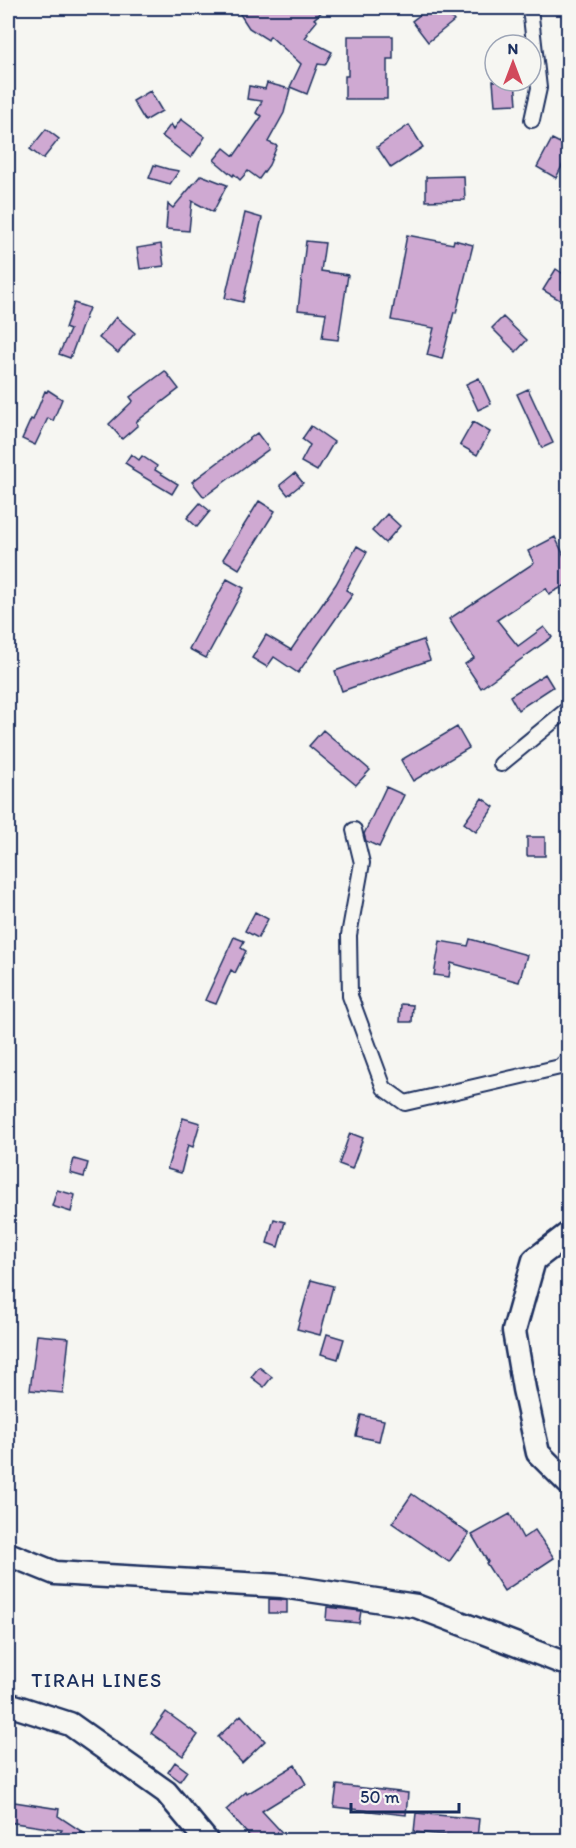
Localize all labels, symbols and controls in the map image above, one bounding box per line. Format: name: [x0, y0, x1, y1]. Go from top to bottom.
north arrow: [483, 33, 543, 93]
text: N: [508, 39, 518, 58]
district label: TIRAH LINES: [31, 1668, 163, 1692]
scale bar: [351, 1776, 459, 1814]
text: 50 m: [360, 1786, 400, 1808]

